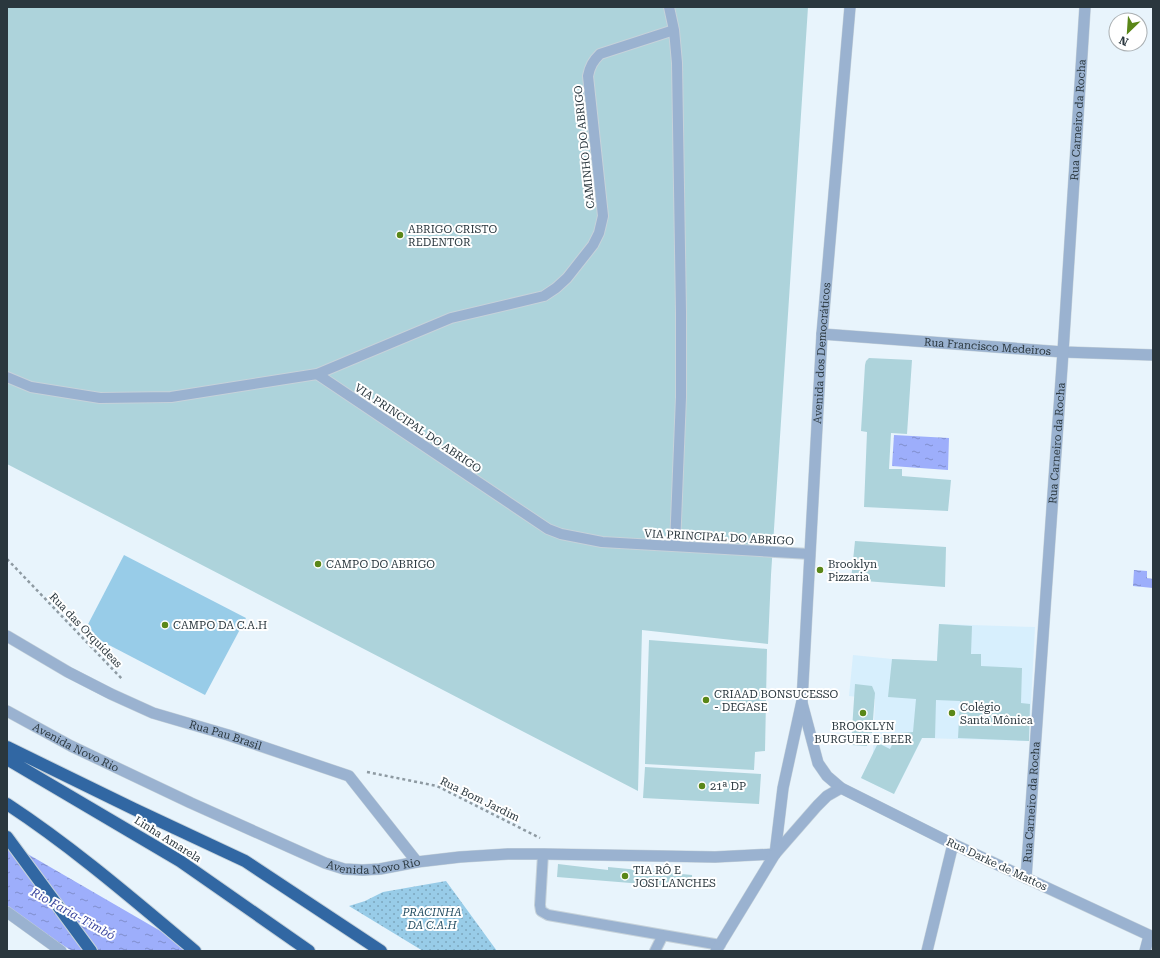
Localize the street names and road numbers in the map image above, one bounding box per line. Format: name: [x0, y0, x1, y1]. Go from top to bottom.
street label: Rua Carneiro da Rocha: [1068, 59, 1089, 181]
street label: CAMINHO DO ABRIGO: [572, 84, 597, 209]
street label: Avenida dos Democráticos: [811, 282, 833, 424]
street label: Rua Francisco Medeiros: [924, 336, 1051, 358]
street label: VIA PRINCIPAL DO ABRIGO: [352, 381, 484, 476]
street label: Rua Carneiro da Rocha: [1046, 382, 1068, 504]
street label: VIA PRINCIPAL DO ABRIGO: [644, 527, 794, 548]
street label: Rua das Orquídeas: [47, 590, 125, 670]
street label: Rua Pau Brasil: [188, 718, 264, 753]
street label: Avenida Novo Rio: [30, 720, 121, 775]
street label: Rua Carneiro da Rocha: [1021, 741, 1043, 863]
street label: Rua Bom Jardim: [438, 775, 522, 824]
street label: Linha Amarela: [132, 814, 204, 865]
street label: Rua Darke de Mattos: [944, 835, 1049, 894]
street label: Avenida Novo Rio: [325, 855, 422, 877]

